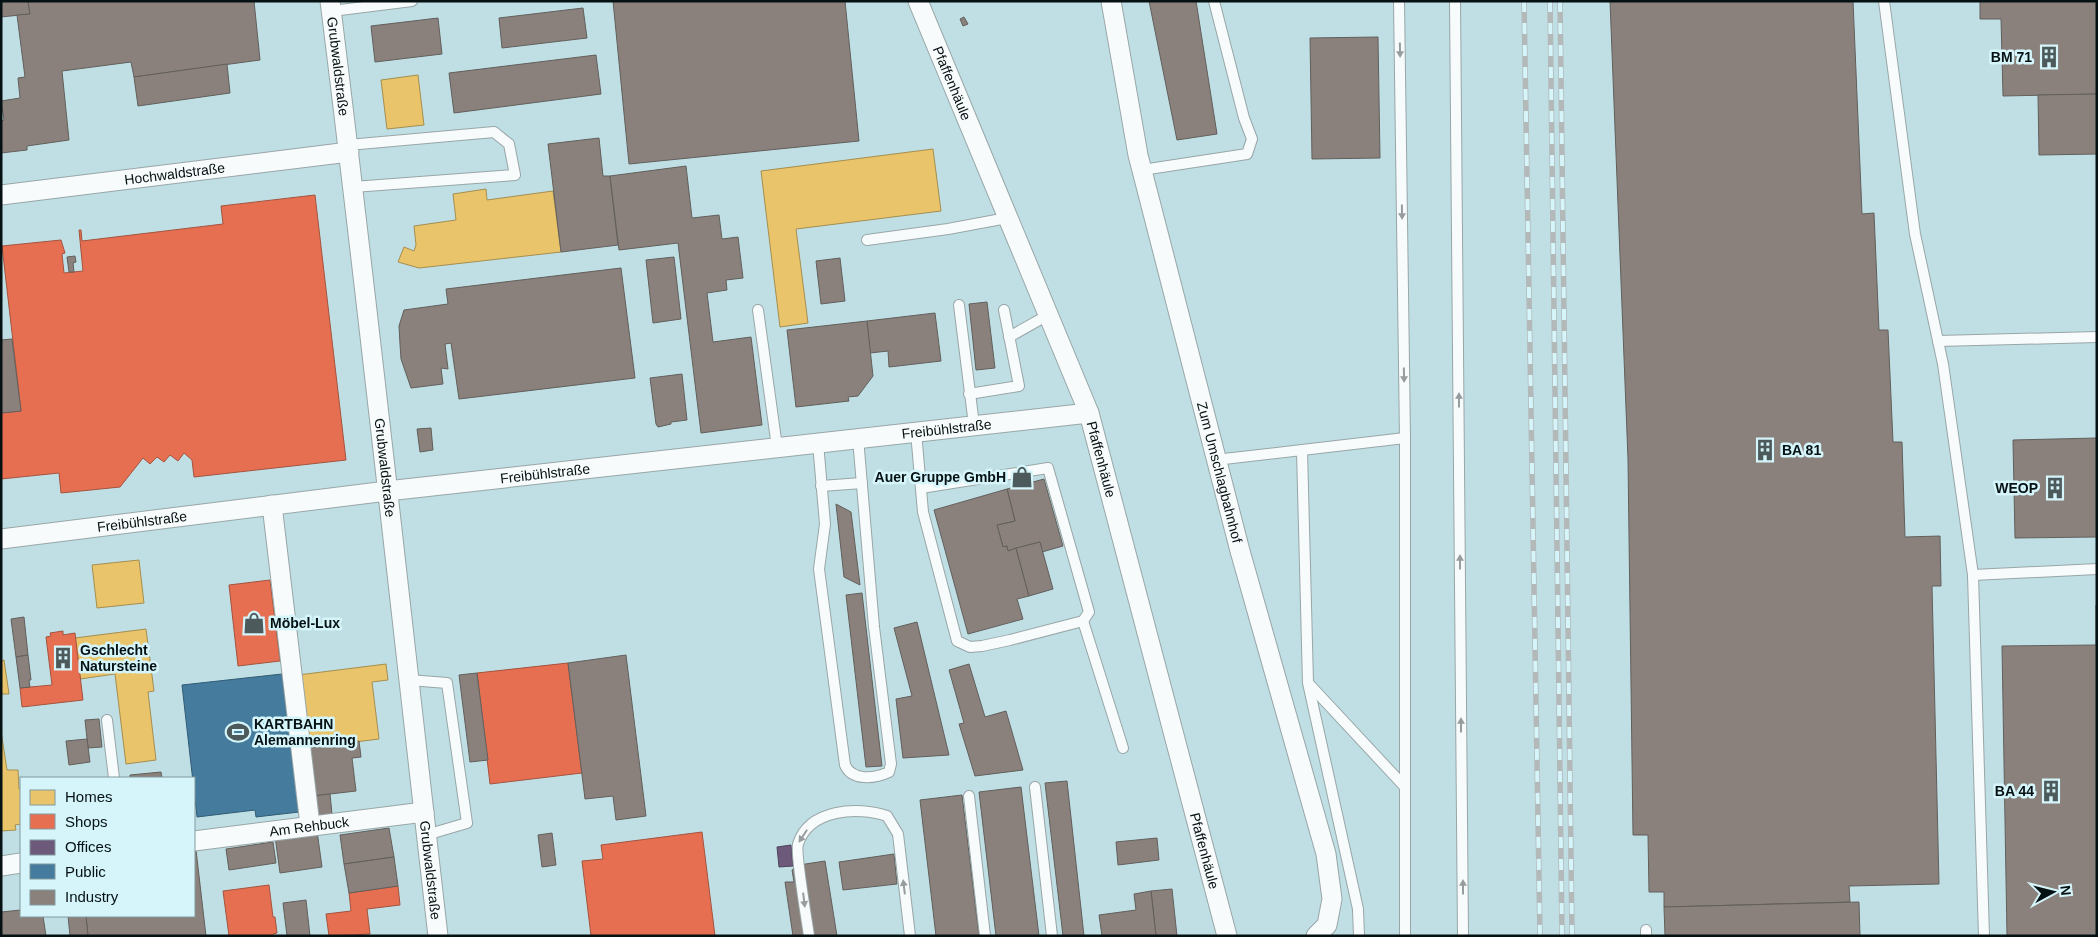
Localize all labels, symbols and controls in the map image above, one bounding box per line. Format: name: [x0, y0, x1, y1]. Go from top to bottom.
street label: Grubwaldstraße: [324, 16, 352, 117]
one-way arrow: [1396, 42, 1404, 58]
street label: Pfaffenhäule: [930, 44, 975, 123]
building icon: BM 71: [2036, 44, 2062, 70]
place label: BM 71: [1991, 49, 2032, 65]
street label: Hochwaldstraße: [123, 159, 226, 188]
one-way arrow: [1398, 205, 1406, 221]
one-way arrow: [1400, 367, 1408, 383]
one-way arrow: [1454, 391, 1462, 407]
street label: Zum Umschlagbahnhof: [1194, 400, 1246, 545]
street label: Freibühlstraße: [901, 416, 993, 442]
street label: Grubwaldstraße: [372, 417, 399, 518]
street label: Pfaffenhäule: [1083, 419, 1119, 500]
building icon: BA 81: [1752, 437, 1778, 463]
place label: BA 81: [1782, 442, 1821, 458]
street label: Freibühlstraße: [499, 460, 591, 486]
shop icon: Auer Gruppe GmbH: [1009, 464, 1035, 490]
place label: Auer Gruppe GmbH: [875, 469, 1006, 485]
building icon: WEOP: [2042, 475, 2068, 501]
place label: WEOP: [1995, 480, 2038, 496]
street label: Freibühlstraße: [96, 508, 188, 535]
one-way arrow: [1456, 554, 1464, 570]
shop icon: Möbel-Lux: [241, 610, 267, 636]
place label: Möbel-Lux: [270, 615, 340, 631]
place label: Gschlecht Natursteine: [80, 642, 157, 674]
building icon: Gschlecht Natursteine: [50, 645, 76, 671]
place label: KARTBAHN Alemannenring: [254, 716, 356, 748]
one-way arrow: [1457, 716, 1465, 732]
sports icon: KARTBAHN Alemannenring: [225, 719, 251, 745]
legend: [20, 777, 195, 917]
building icon: BA 44: [2038, 778, 2064, 804]
place label: BA 44: [1995, 783, 2034, 799]
text: Homes: [65, 788, 113, 805]
street label: Pfaffenhäule: [1187, 811, 1222, 891]
text: Shops: [65, 813, 108, 830]
street label: Am Rehbuck: [268, 813, 351, 839]
street label: Grubwaldstraße: [417, 820, 444, 921]
one-way arrow: [798, 829, 808, 843]
text: Offices: [65, 838, 111, 855]
text: Public: [65, 863, 106, 880]
north arrow: [2028, 867, 2078, 917]
one-way arrow: [900, 879, 908, 895]
one-way arrow: [1459, 879, 1467, 895]
text: N: [2057, 884, 2074, 896]
text: Industry: [65, 888, 119, 905]
one-way arrow: [800, 892, 808, 908]

